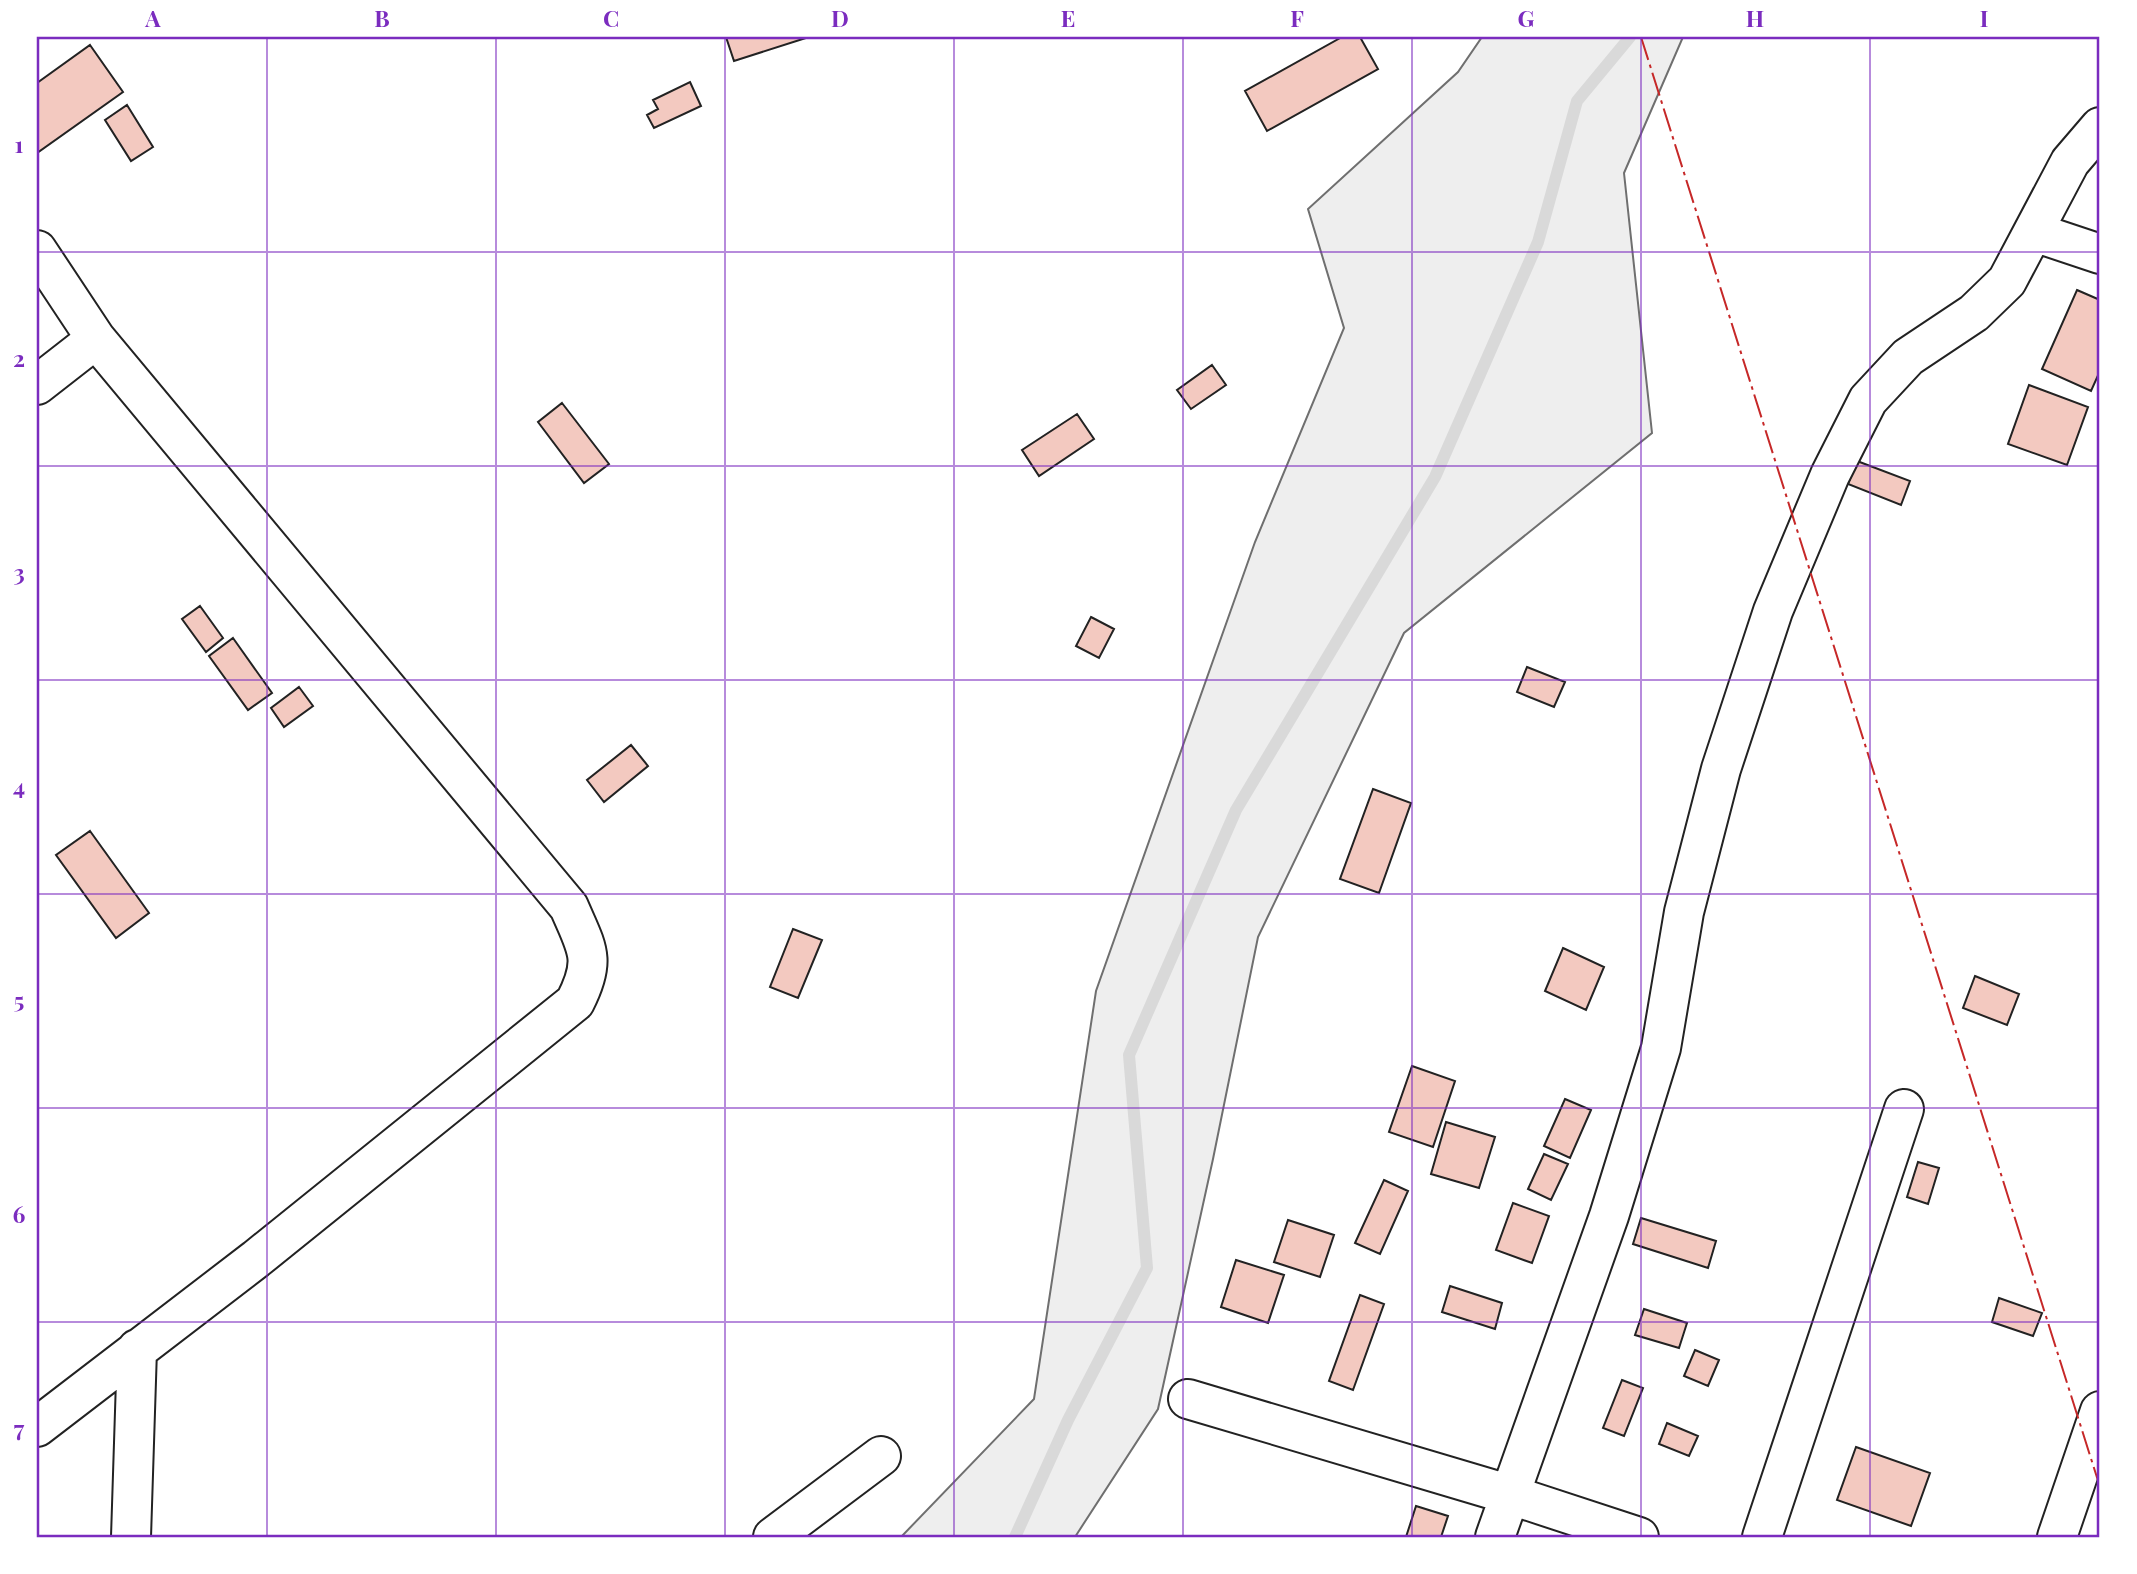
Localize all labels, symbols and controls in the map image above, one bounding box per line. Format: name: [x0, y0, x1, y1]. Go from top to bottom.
text: A: [144, 2, 161, 33]
text: B: [374, 2, 390, 33]
text: C: [603, 2, 619, 33]
text: D: [831, 2, 849, 33]
text: E: [1061, 2, 1075, 33]
text: F: [1290, 2, 1304, 33]
text: G: [1518, 2, 1535, 33]
text: H: [1746, 2, 1764, 33]
text: I: [1980, 2, 1988, 33]
text: 1: [15, 128, 24, 159]
text: 2: [13, 342, 25, 373]
text: 3: [13, 556, 25, 587]
text: 4: [13, 770, 25, 801]
text: 5: [14, 984, 24, 1015]
text: 6: [13, 1198, 26, 1229]
text: 7: [14, 1412, 25, 1443]

